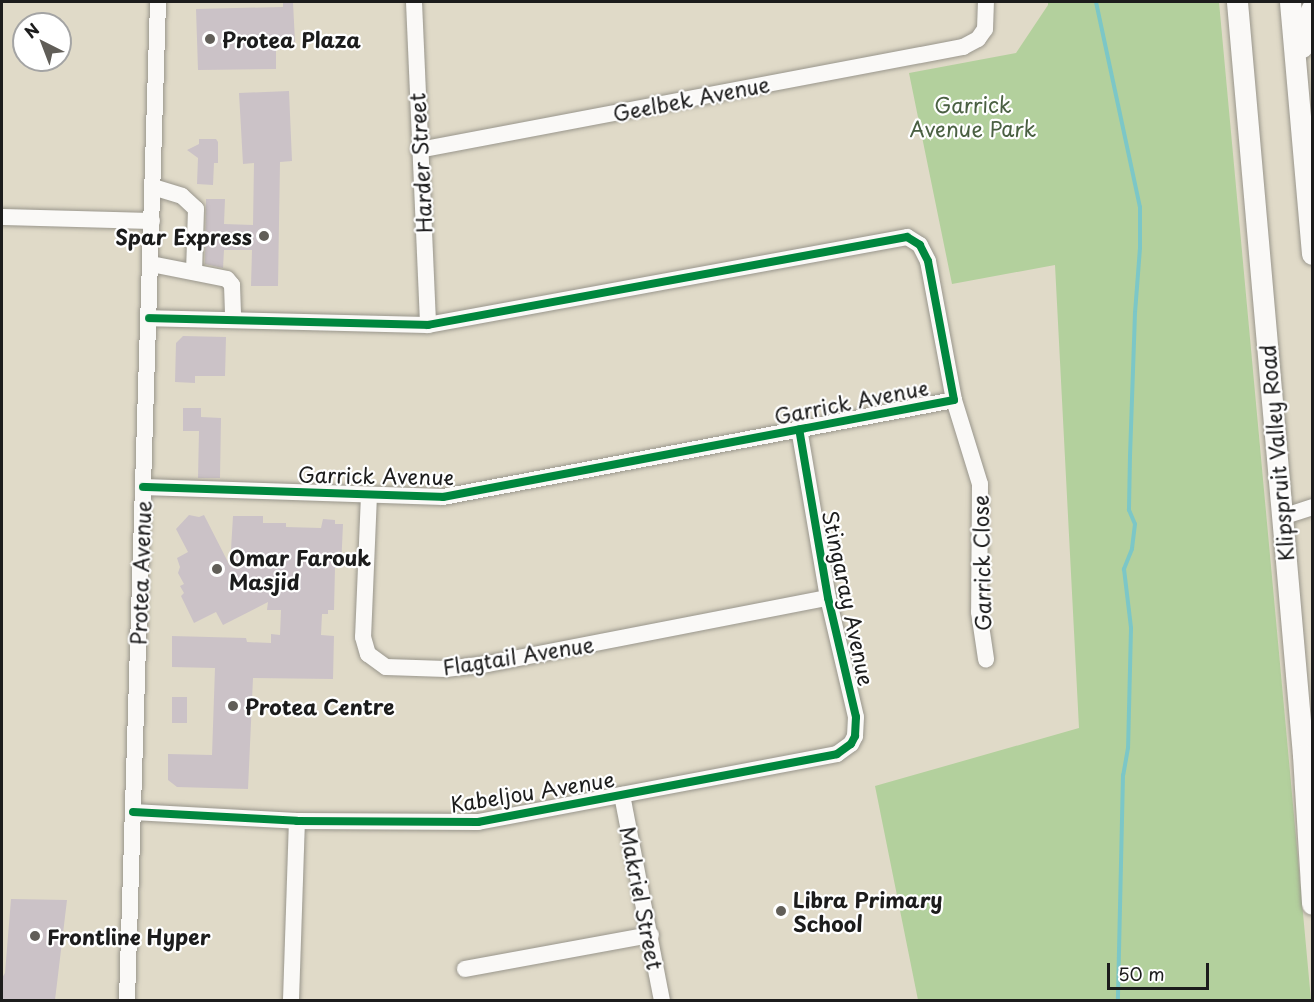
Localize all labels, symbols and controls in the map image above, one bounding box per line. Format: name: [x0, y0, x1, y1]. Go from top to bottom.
north arrow: [12, 12, 72, 72]
text: N: [19, 17, 44, 43]
place label: Protea Plaza: [222, 26, 361, 52]
marker: Protea Plaza: [203, 32, 217, 46]
street label: Geelbek Avenue: [610, 70, 772, 126]
park label: Garrick Avenue Park: [910, 91, 1036, 141]
street label: Harder Street: [404, 92, 436, 234]
place label: Spar Express: [116, 223, 252, 249]
marker: Spar Express: [257, 229, 271, 243]
street label: Klipspruit Valley Road: [1254, 342, 1298, 564]
street label: Garrick Avenue: [772, 374, 930, 428]
street label: Garrick Avenue: [298, 461, 454, 489]
street label: Garrick Close: [967, 494, 995, 632]
street label: Protea Avenue: [125, 500, 155, 646]
street label: Stingaray Avenue: [818, 508, 880, 688]
place label: Omar Farouk Masjid: [229, 544, 371, 594]
marker: Omar Farouk Masjid: [210, 562, 224, 576]
street label: Flagtail Avenue: [440, 631, 596, 679]
place label: Protea Centre: [245, 693, 396, 719]
marker: Protea Centre: [226, 699, 240, 713]
street label: Kabeljou Avenue: [450, 766, 614, 816]
street label: Makriel Street: [616, 824, 668, 972]
place label: Libra Primary School: [793, 886, 941, 936]
marker: Libra Primary School: [774, 904, 788, 918]
place label: Frontline Hyper: [47, 923, 213, 949]
marker: Frontline Hyper: [28, 929, 42, 943]
scale bar: [1110, 951, 1212, 989]
text: 50 m: [1118, 960, 1165, 987]

